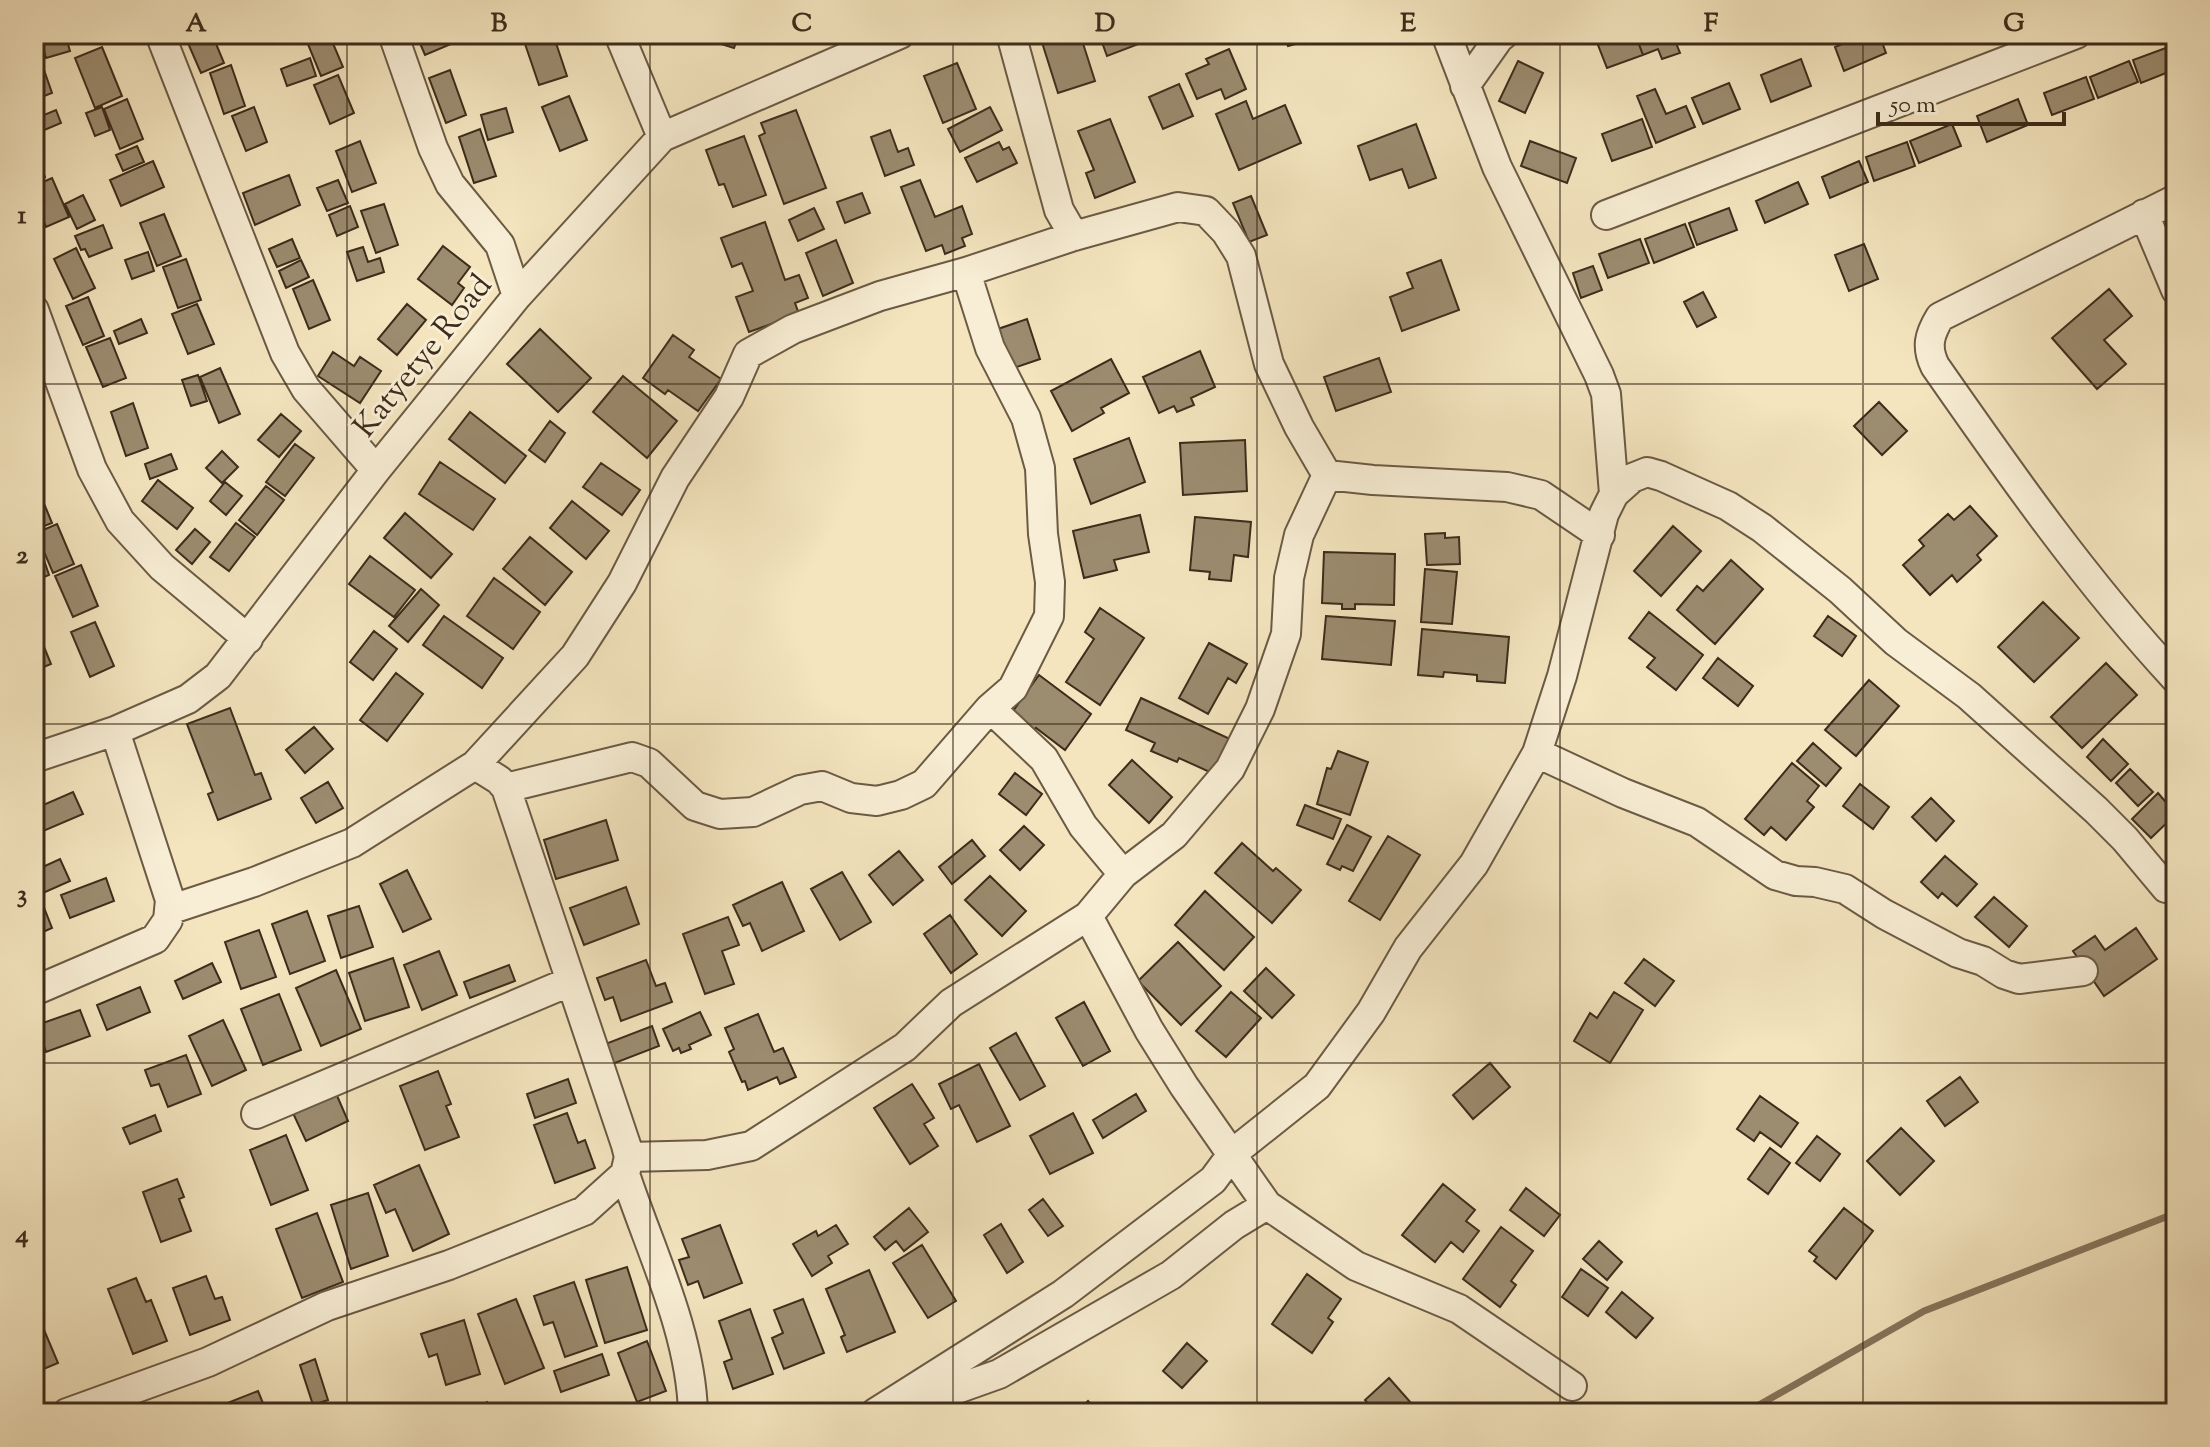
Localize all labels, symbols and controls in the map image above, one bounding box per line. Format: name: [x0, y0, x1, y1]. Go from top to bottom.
text: A: [185, 6, 207, 43]
text: B: [491, 6, 508, 43]
text: C: [792, 6, 812, 43]
text: D: [1095, 6, 1115, 43]
text: E: [1400, 6, 1416, 43]
text: F: [1704, 6, 1719, 43]
text: G: [2003, 6, 2025, 43]
scale bar: [1878, 76, 2064, 126]
text: 50 m: [1888, 89, 1936, 123]
text: 1: [18, 198, 27, 235]
street label: Katyetye Road: [344, 265, 504, 449]
text: 2: [16, 538, 29, 575]
text: 3: [17, 877, 27, 914]
text: 4: [14, 1217, 29, 1254]

